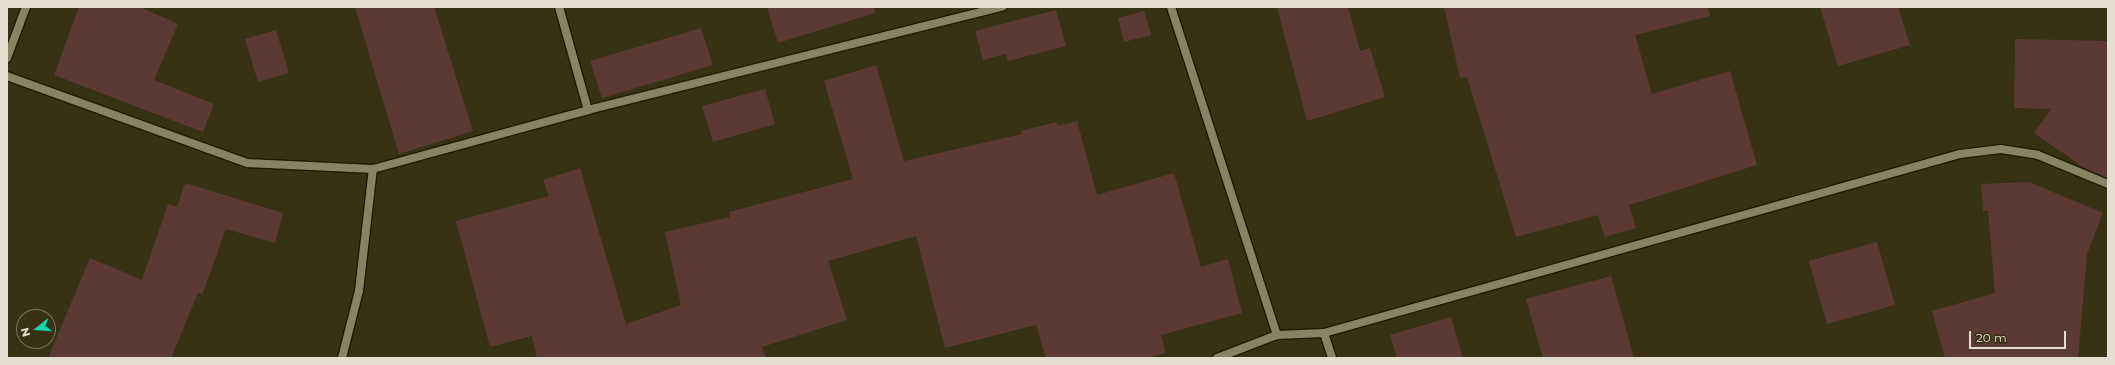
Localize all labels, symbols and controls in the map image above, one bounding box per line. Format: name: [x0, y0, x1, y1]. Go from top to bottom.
north arrow: [16, 309, 56, 349]
scale bar: [1971, 323, 2068, 349]
text: N: [17, 326, 33, 339]
text: 20 m: [1976, 330, 2007, 345]

